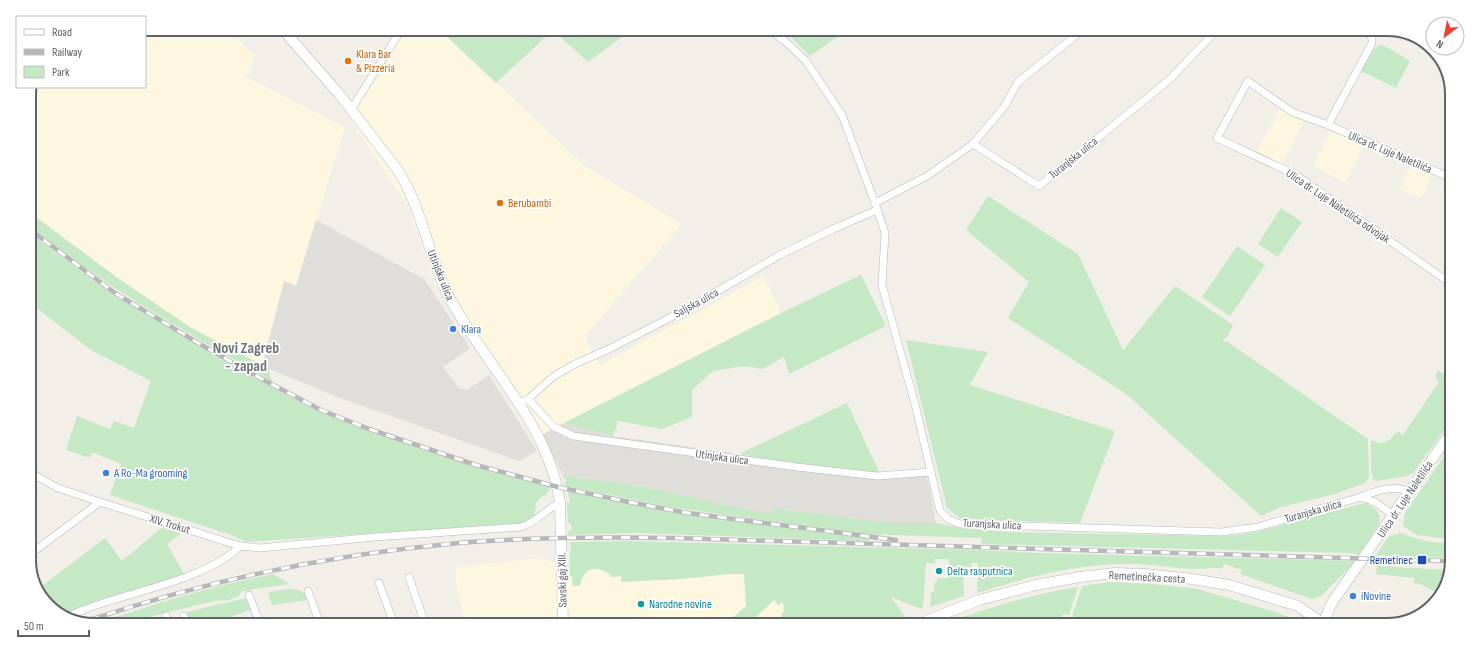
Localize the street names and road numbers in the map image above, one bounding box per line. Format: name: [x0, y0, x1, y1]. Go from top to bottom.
street label: Ulica dr. Luje Naletilića: [1346, 128, 1434, 177]
street label: Turanjska ulica: [1046, 134, 1101, 183]
street label: Ulica dr. Luje Naletilića odvojak: [1283, 166, 1393, 247]
street label: Utinjska ulica: [424, 248, 458, 303]
street label: Saljska ulica: [671, 285, 722, 322]
street label: Utinjska ulica: [694, 446, 750, 469]
street label: Ulica dr. Luje Naletilića: [1374, 458, 1437, 541]
street label: Turanjska ulica: [1283, 496, 1344, 527]
street label: XIV. Trokut: [147, 511, 192, 538]
street label: Turanjska ulica: [962, 515, 1022, 534]
street label: Savski gaj XIII.: [555, 552, 570, 608]
street label: Remetinečka cesta: [1108, 568, 1186, 587]

